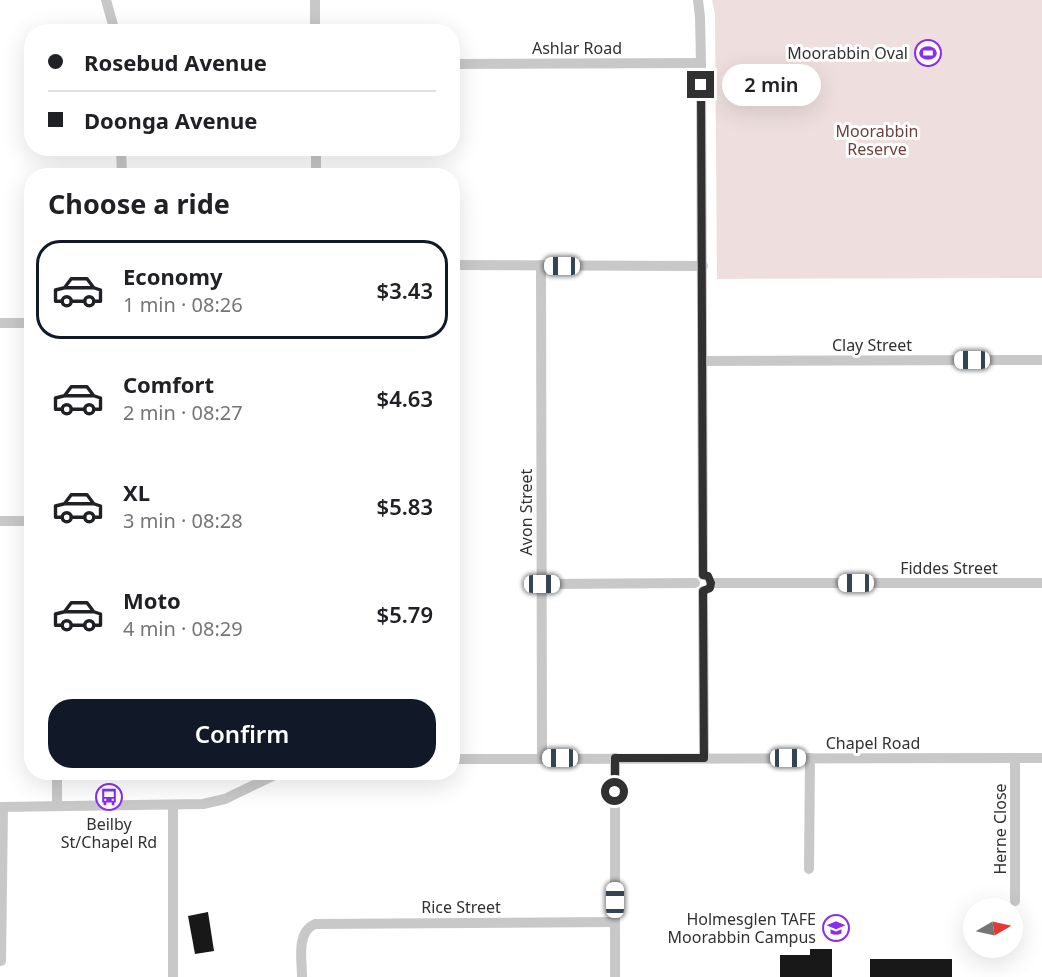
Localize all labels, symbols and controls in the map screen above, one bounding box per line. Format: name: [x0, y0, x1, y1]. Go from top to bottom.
street label: Ashlar Road: [532, 37, 622, 59]
sports icon: Moorabbin Oval: [913, 38, 943, 68]
place label: Moorabbin Oval: [787, 42, 908, 64]
text: Rosebud Avenue: [84, 47, 267, 77]
callout: 2 min: [722, 64, 821, 106]
route end: [687, 71, 714, 98]
text: 2 min: [744, 71, 799, 98]
text: Doonga Avenue: [84, 105, 257, 135]
park label: Moorabbin Reserve: [836, 120, 918, 160]
text: Choose a ride: [48, 185, 230, 222]
car: [544, 257, 580, 275]
text: Economy: [123, 261, 222, 291]
icon: car: [51, 263, 105, 317]
text: $3.43: [377, 275, 433, 305]
text: 1 min · 08:26: [123, 291, 243, 318]
street label: Clay Street: [832, 334, 912, 356]
car: [954, 351, 990, 369]
text: Comfort: [123, 369, 214, 399]
icon: car: [51, 371, 105, 425]
text: $4.63: [377, 383, 433, 413]
text: 2 min · 08:27: [123, 399, 243, 426]
street label: Avon Street: [515, 468, 537, 555]
text: XL: [123, 477, 150, 507]
icon: car: [51, 479, 105, 533]
text: $5.83: [377, 491, 433, 521]
text: 3 min · 08:28: [123, 507, 243, 534]
street label: Fiddes Street: [900, 557, 998, 579]
car: [838, 574, 874, 592]
car: [524, 575, 560, 593]
text: Moto: [123, 585, 181, 615]
icon: car: [51, 587, 105, 641]
text: $5.79: [377, 599, 433, 629]
text: 4 min · 08:29: [123, 615, 243, 642]
button: Confirm: [48, 699, 436, 768]
street label: Chapel Road: [826, 732, 920, 754]
car: [542, 749, 578, 767]
car: [770, 749, 806, 767]
route start: [601, 778, 628, 805]
bus stop icon: Beilby St/Chapel Rd: [94, 782, 124, 812]
street label: Herne Close: [989, 783, 1011, 875]
place label: Beilby St/Chapel Rd: [61, 813, 157, 853]
car: [606, 882, 624, 918]
street label: Rice Street: [421, 896, 501, 918]
north arrow: [963, 898, 1023, 958]
map controls: [963, 898, 1023, 958]
place label: Holmesglen TAFE Moorabbin Campus: [668, 908, 816, 948]
school or university icon: Holmesglen TAFE Moorabbin Campus: [821, 913, 851, 943]

